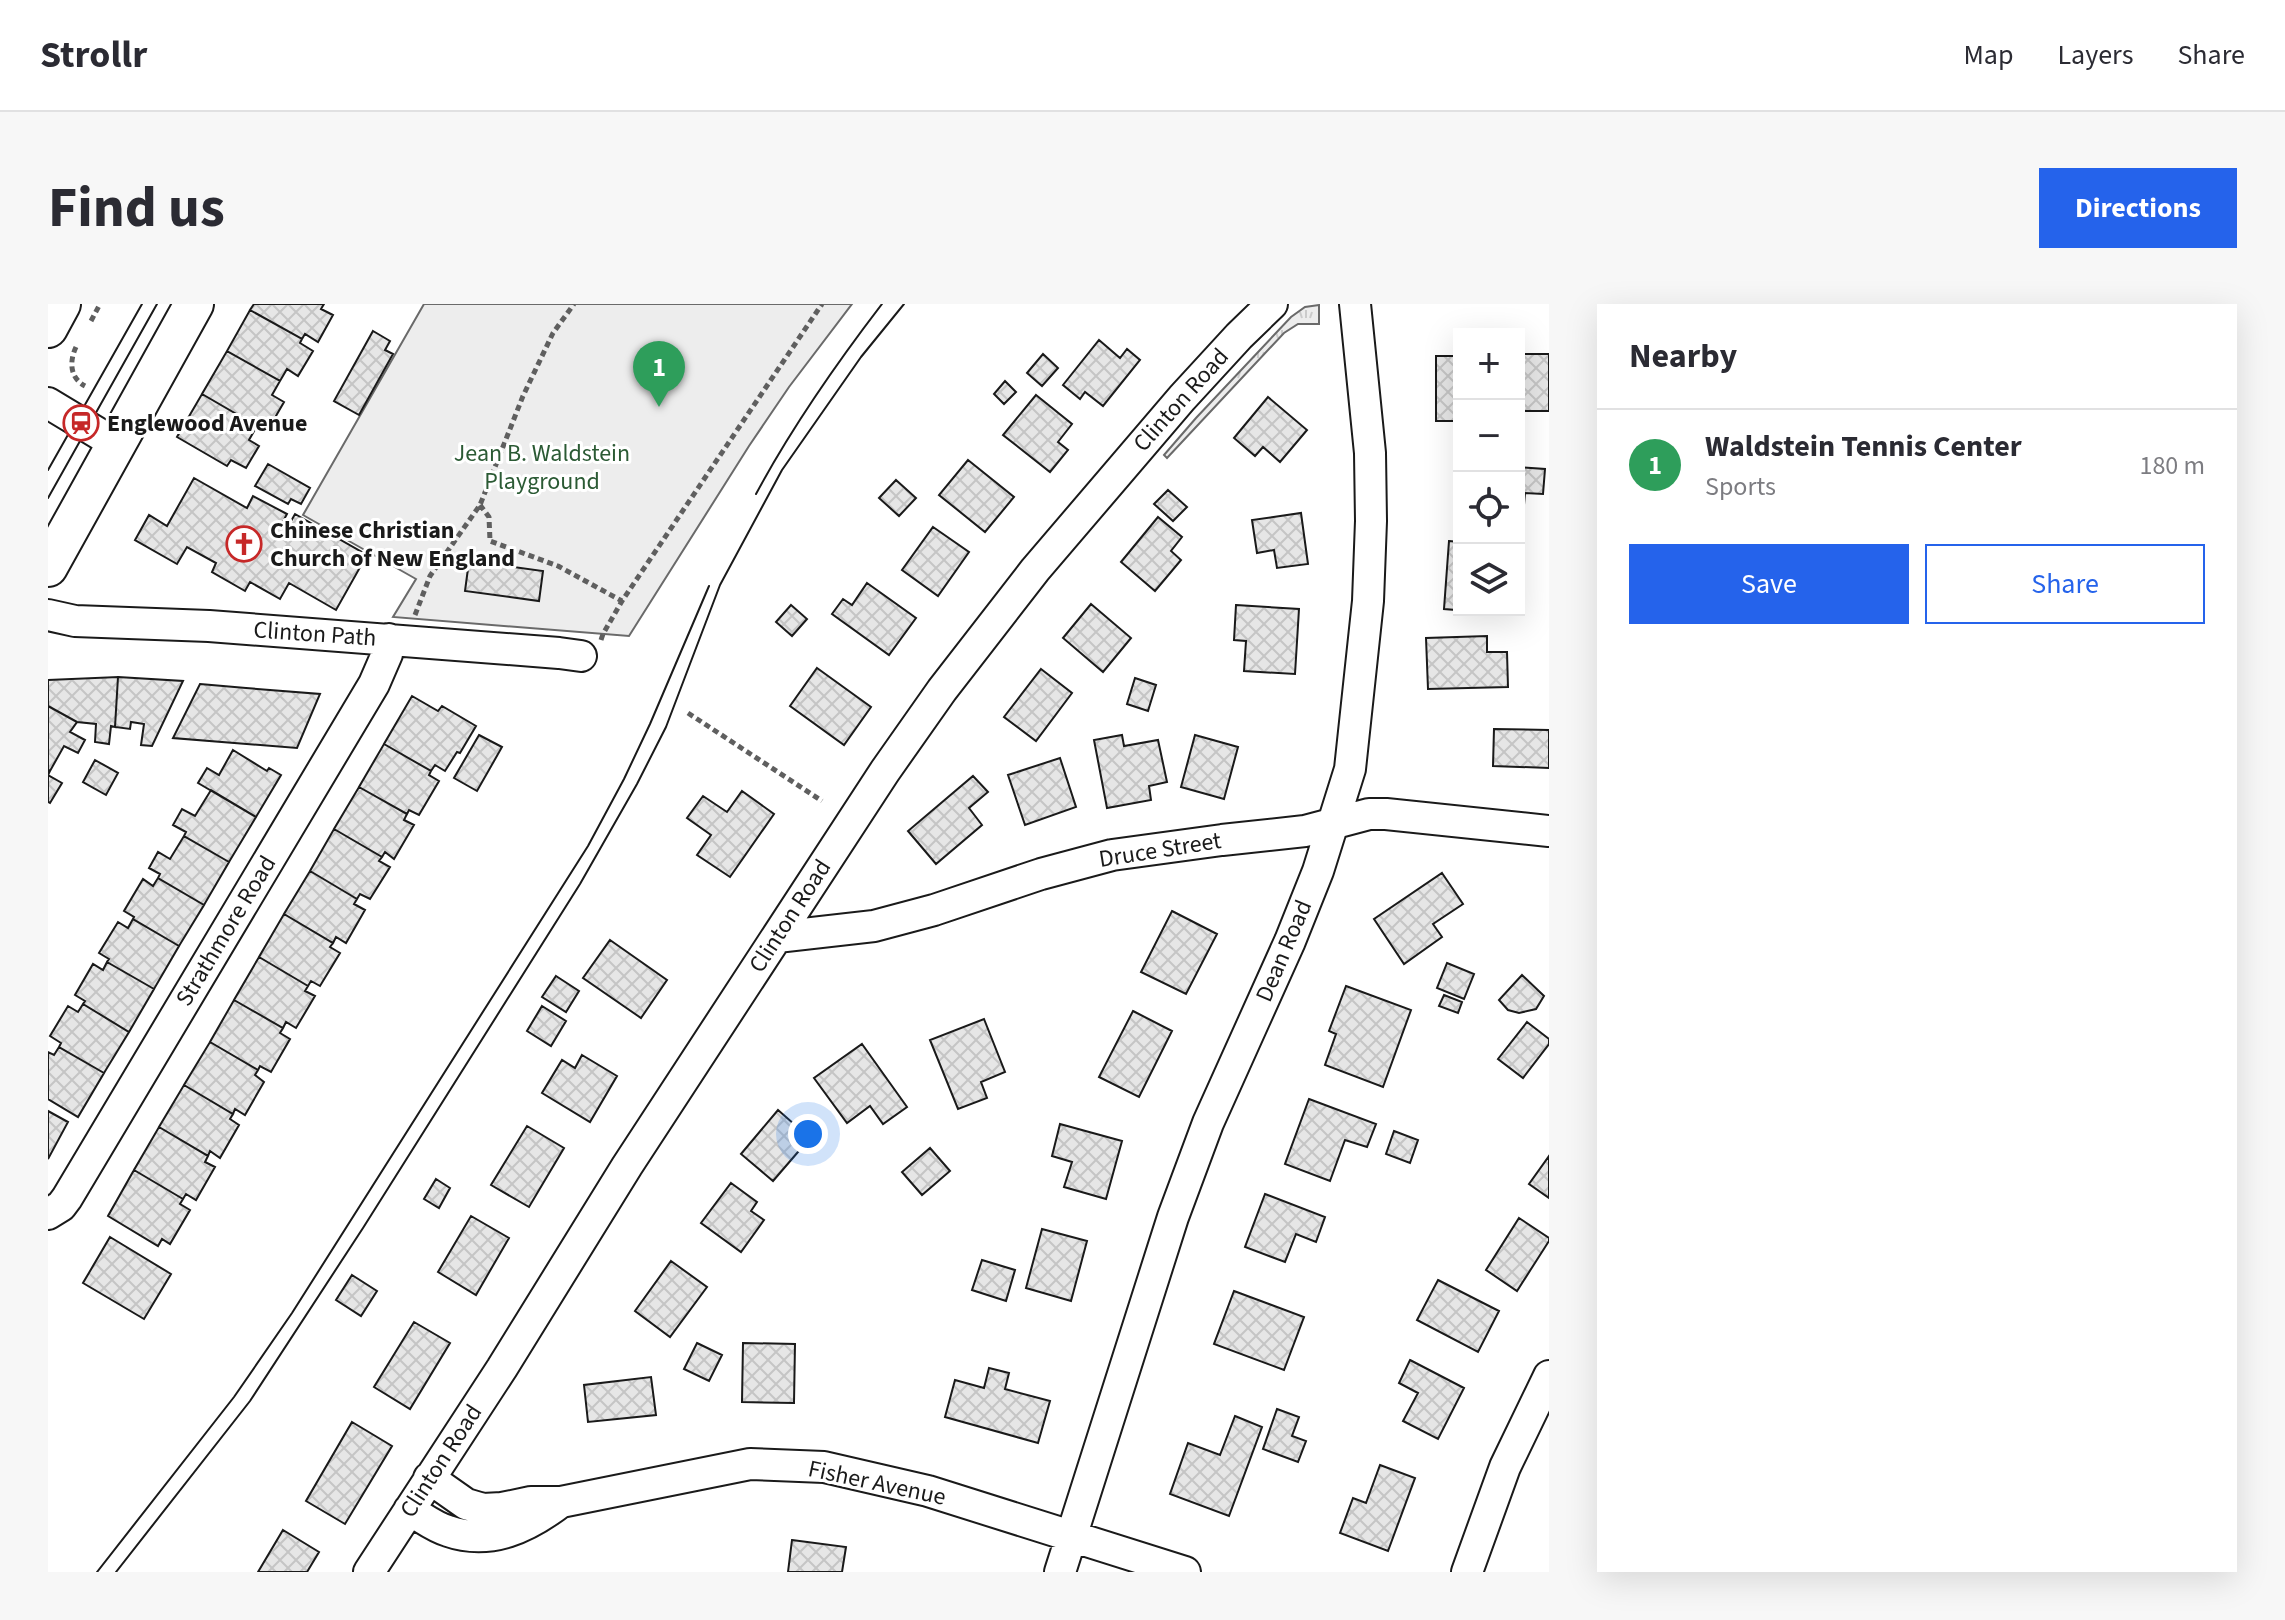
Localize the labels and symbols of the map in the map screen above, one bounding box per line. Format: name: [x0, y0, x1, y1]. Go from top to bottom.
street label: Clinton Road: [1125, 340, 1237, 460]
pin: 1: [633, 341, 685, 407]
station icon: Englewood Avenue: [62, 404, 100, 442]
place label: Englewood Avenue: [107, 406, 307, 441]
park label: Jean B. Waldstein Playground: [454, 436, 630, 499]
place label: Chinese Christian Church of New England: [270, 513, 515, 576]
church icon: Chinese Christian Church of New England: [225, 525, 263, 563]
street label: Clinton Path: [252, 612, 378, 656]
street label: Druce Street: [1096, 823, 1224, 877]
street label: Strathmore Road: [167, 849, 285, 1013]
street label: Clinton Road: [740, 852, 840, 980]
street label: Dean Road: [1247, 895, 1321, 1007]
your location: [788, 1114, 828, 1154]
street label: Clinton Road: [391, 1397, 491, 1525]
street label: Fisher Avenue: [805, 1451, 949, 1515]

